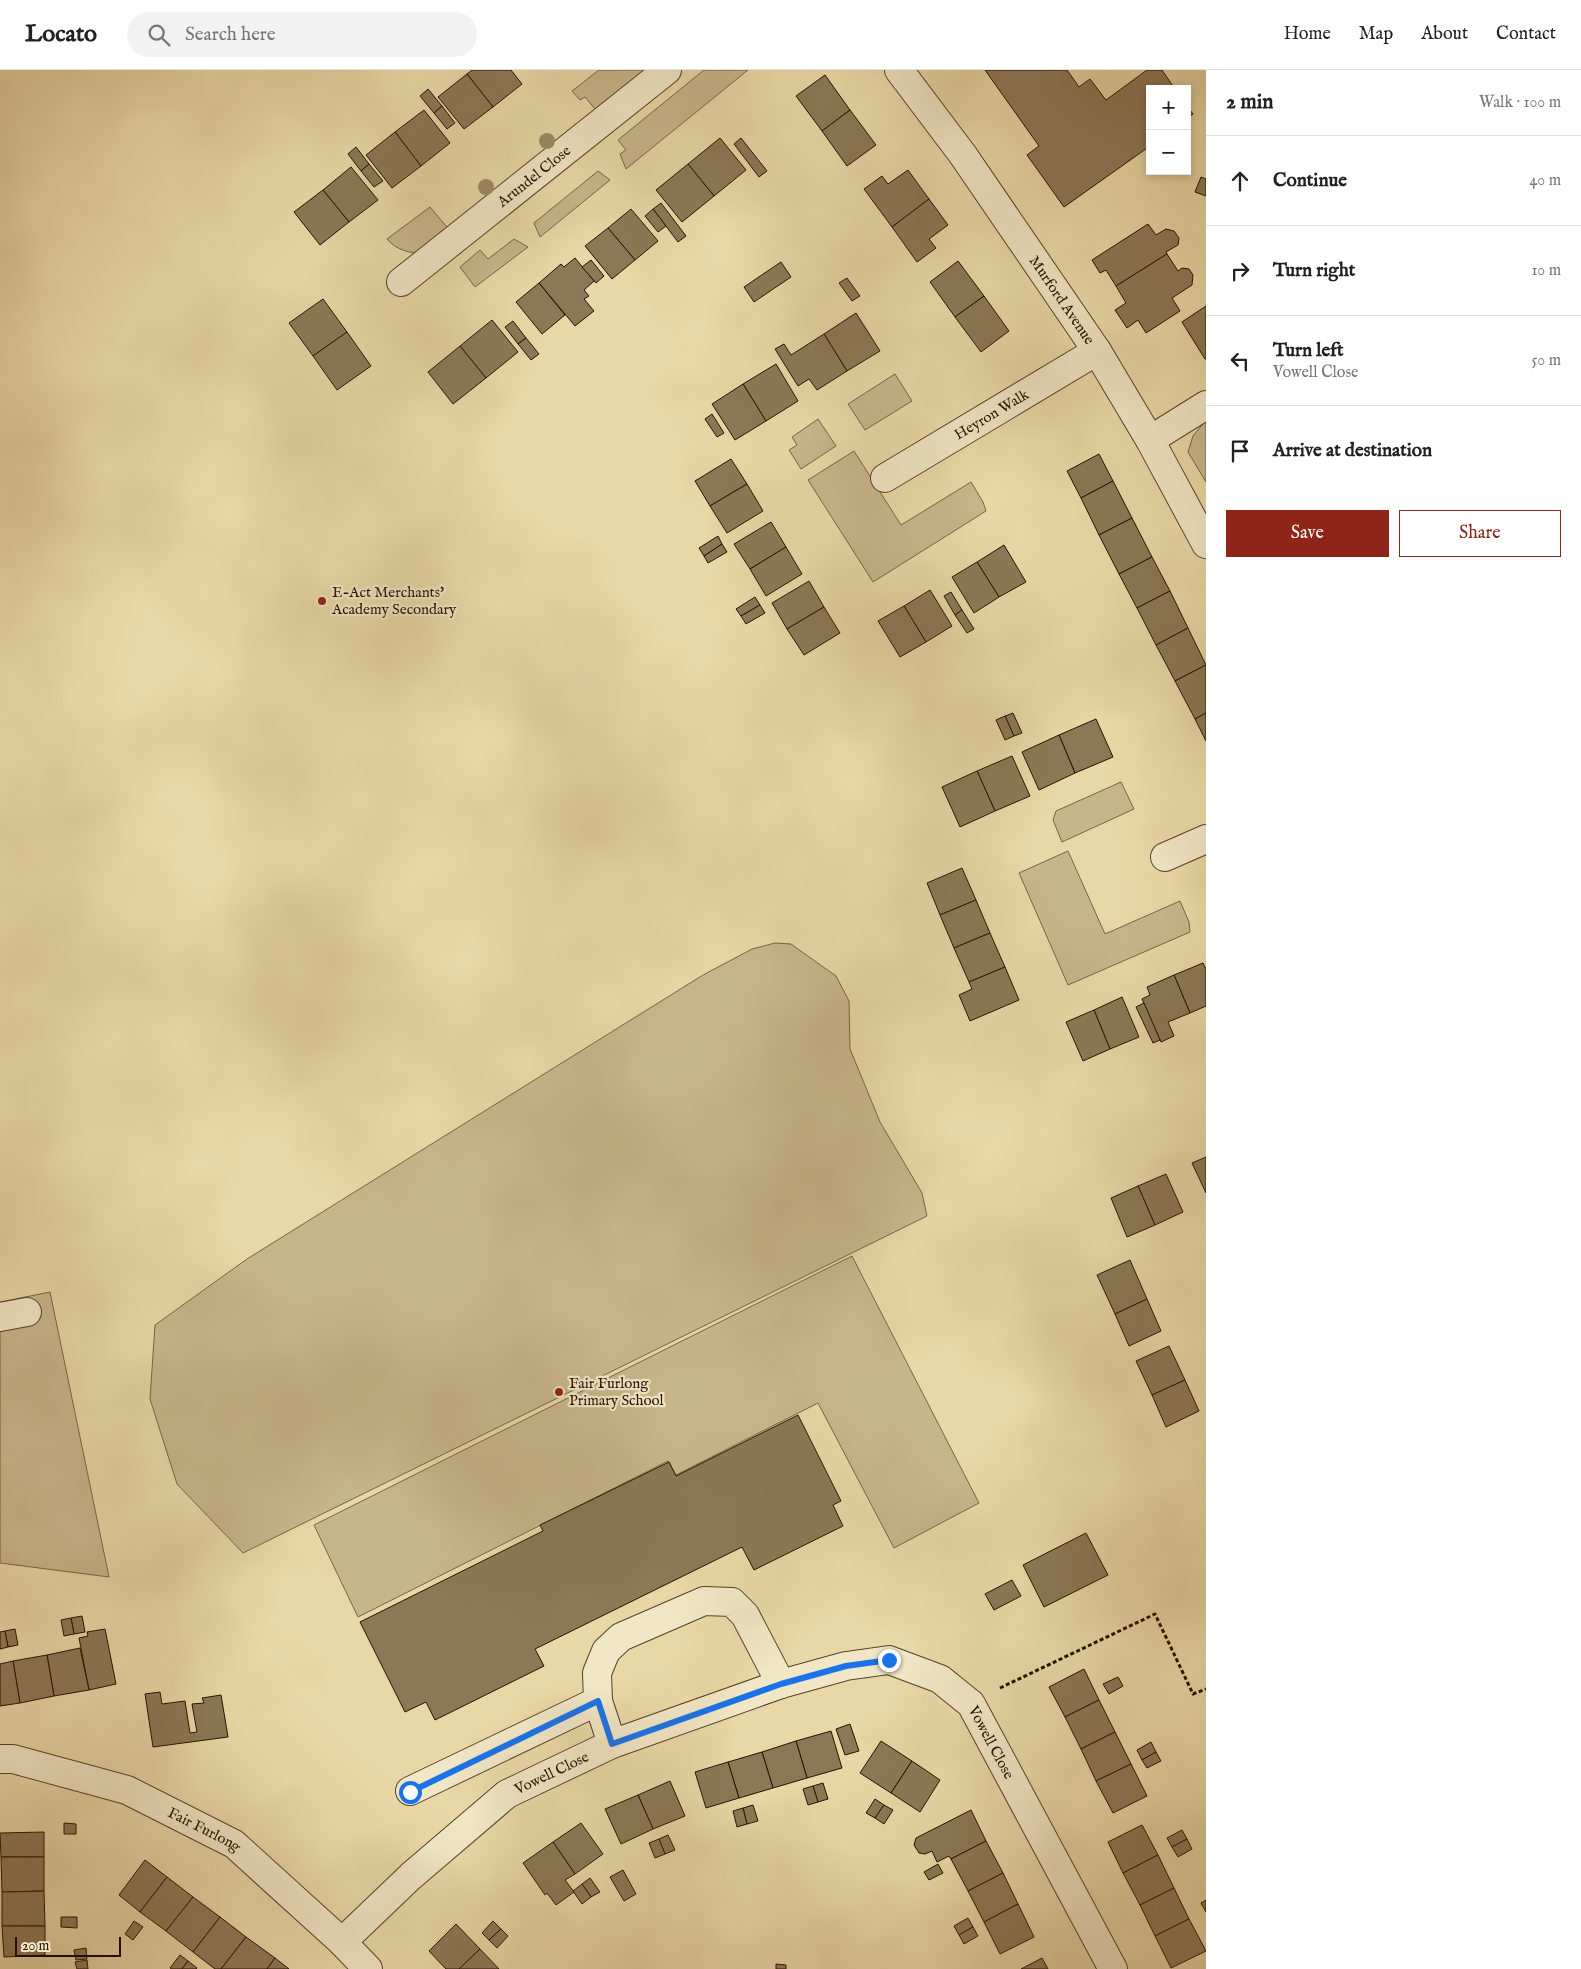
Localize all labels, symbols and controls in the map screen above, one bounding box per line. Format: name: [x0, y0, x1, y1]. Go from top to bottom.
search box: [127, 12, 477, 57]
text: Locato: [25, 19, 97, 50]
icon: search: [145, 21, 173, 49]
text: Search here: [185, 23, 276, 47]
text: Home: [1284, 23, 1331, 46]
text: Map: [1359, 23, 1393, 46]
text: About: [1421, 23, 1468, 46]
text: Contact: [1496, 23, 1556, 46]
map controls: [1146, 85, 1191, 175]
button: +: [1146, 85, 1191, 130]
text: 2 min: [1226, 89, 1273, 116]
text: Walk · 100 m: [1479, 93, 1561, 113]
button: −: [1146, 130, 1191, 175]
street label: Arundel Close: [493, 141, 575, 212]
icon: ahead: [1226, 167, 1254, 195]
text: Continue: [1273, 169, 1347, 193]
text: 40 m: [1529, 171, 1561, 191]
street label: Murford Avenue: [1025, 252, 1099, 348]
icon: right: [1226, 257, 1254, 285]
text: Turn right: [1273, 259, 1355, 283]
text: 10 m: [1531, 261, 1561, 281]
text: Turn left: [1273, 339, 1344, 363]
icon: left: [1226, 347, 1254, 375]
text: 50 m: [1532, 351, 1561, 371]
text: Vowell Close: [1273, 363, 1358, 383]
street label: Heyron Walk: [951, 385, 1033, 444]
icon: arrive: [1226, 437, 1254, 465]
text: Arrive at destination: [1273, 439, 1432, 463]
button: Save: [1226, 510, 1389, 557]
button: Share: [1399, 510, 1561, 557]
place label: E-Act Merchants' Academy Secondary: [331, 583, 457, 619]
marker: E-Act Merchants' Academy Secondary: [316, 595, 328, 607]
place label: Fair Furlong Primary School: [569, 1374, 665, 1410]
marker: Fair Furlong Primary School: [553, 1386, 565, 1398]
route end: [878, 1649, 901, 1672]
street label: Vowell Close: [963, 1702, 1018, 1783]
street label: Vowell Close: [511, 1747, 592, 1800]
route start: [399, 1781, 422, 1804]
street label: Fair Furlong: [165, 1803, 246, 1857]
scale bar: [15, 1934, 121, 1957]
text: 20 m: [22, 1937, 49, 1955]

